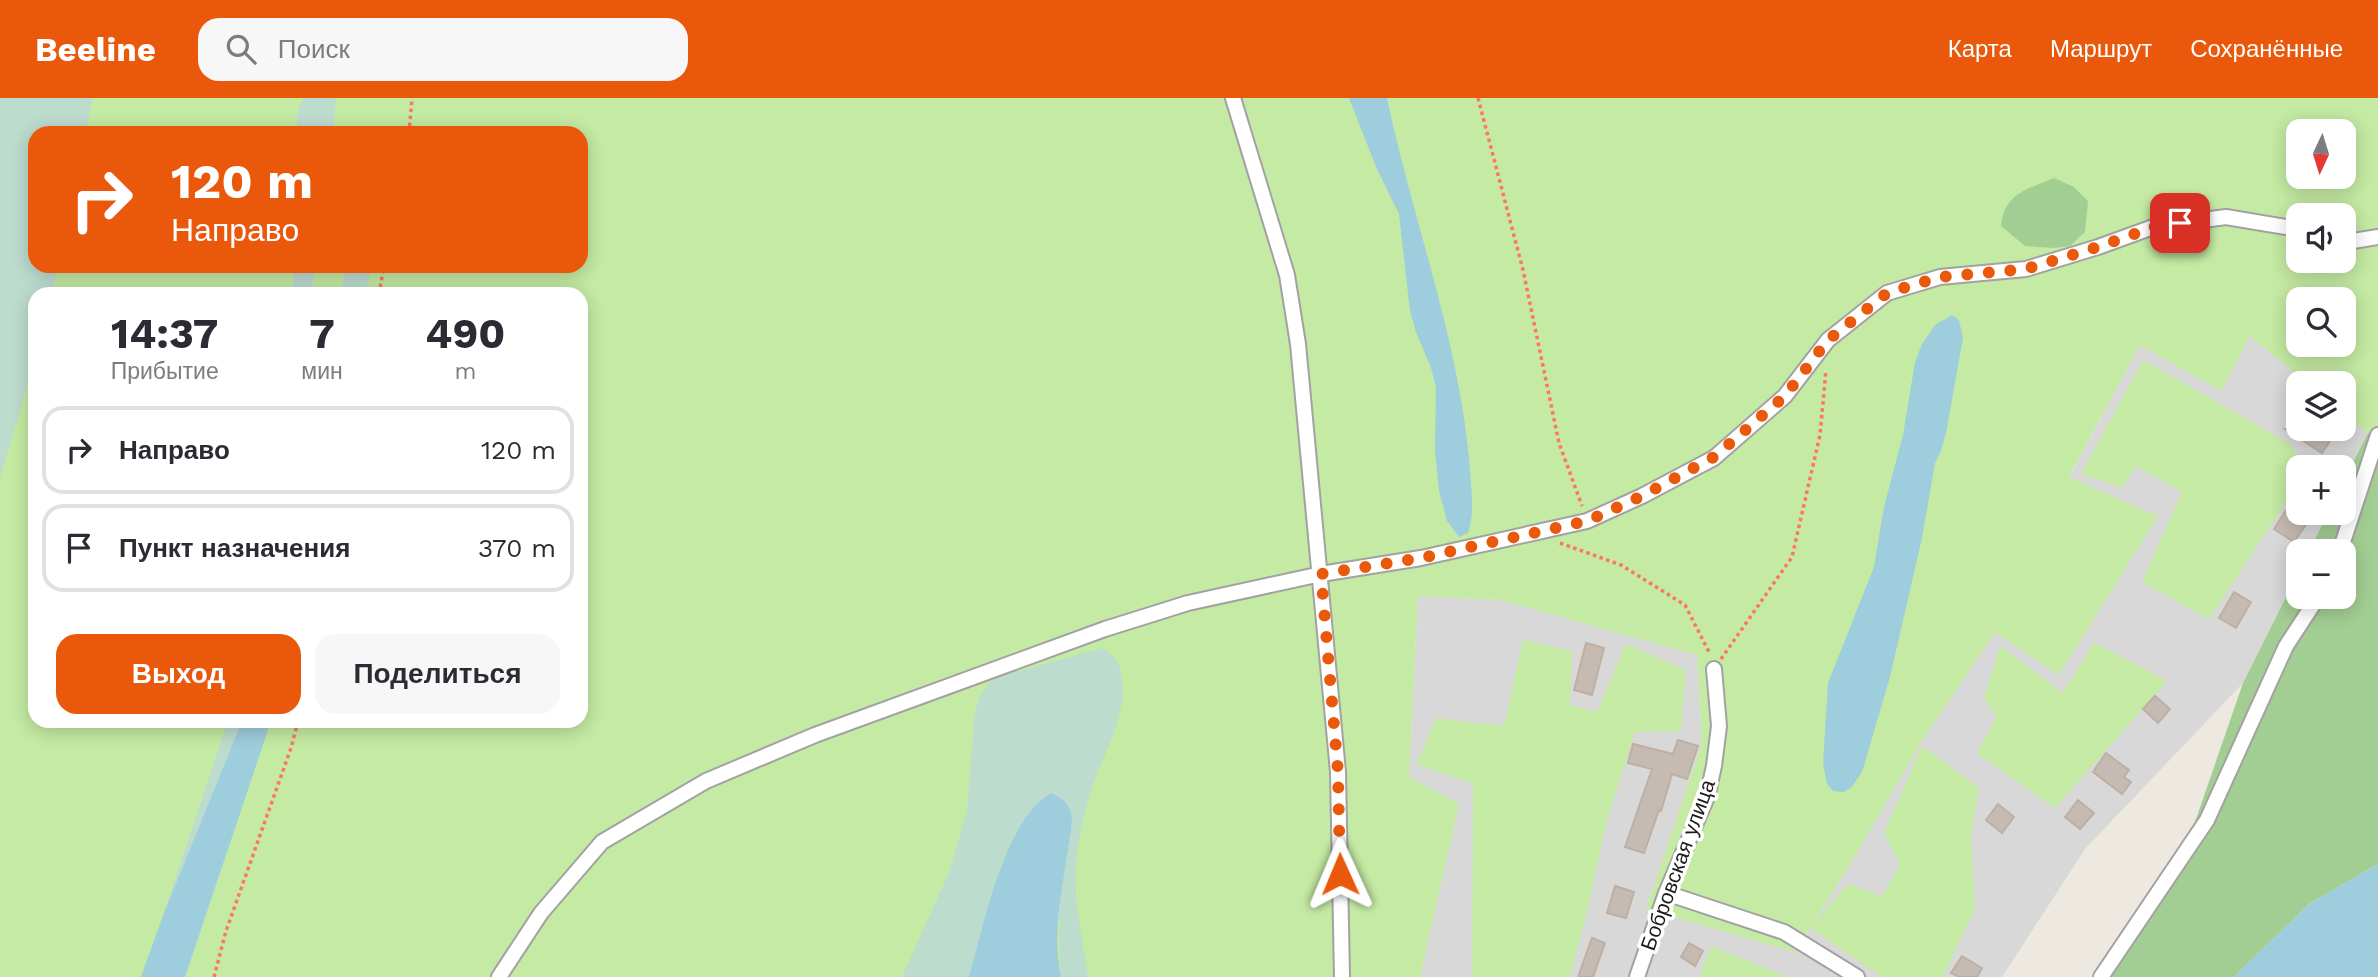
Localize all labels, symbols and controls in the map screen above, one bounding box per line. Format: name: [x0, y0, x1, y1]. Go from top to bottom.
search box: [198, 18, 688, 81]
text: Beeline: [35, 30, 156, 69]
icon: search: [222, 30, 260, 68]
text: Поиск: [278, 34, 350, 64]
text: Карта: [1948, 35, 2012, 63]
text: Маршрут: [2050, 35, 2152, 63]
text: Сохранённые: [2190, 35, 2343, 63]
north arrow: [2286, 119, 2356, 189]
map controls: [2286, 119, 2356, 609]
text: 120 m: [171, 152, 313, 210]
icon: right: [56, 154, 147, 245]
pin: [2150, 193, 2210, 253]
button: sound: [2286, 203, 2356, 273]
icon: arrive: [2161, 204, 2199, 242]
text: Направо: [171, 211, 299, 249]
button: search: [2286, 287, 2356, 357]
text: 14:37: [111, 309, 218, 358]
text: 7: [309, 309, 335, 358]
text: 490: [425, 309, 505, 358]
text: Прибытие: [111, 358, 219, 385]
text: мин: [301, 358, 343, 385]
text: m: [454, 358, 476, 385]
button: layers: [2286, 371, 2356, 441]
icon: right: [60, 431, 98, 469]
text: Направо: [119, 435, 230, 465]
text: 120 m: [481, 435, 556, 465]
button: +: [2286, 455, 2356, 525]
icon: arrive: [60, 529, 98, 567]
text: Пункт назначения: [119, 533, 350, 563]
text: 370 m: [478, 533, 556, 563]
button: −: [2286, 539, 2356, 609]
button: Выход: [56, 634, 301, 714]
button: Поделиться: [315, 634, 560, 714]
street label: Бобровская улица: [1635, 776, 1720, 954]
position arrow: [1303, 837, 1377, 911]

